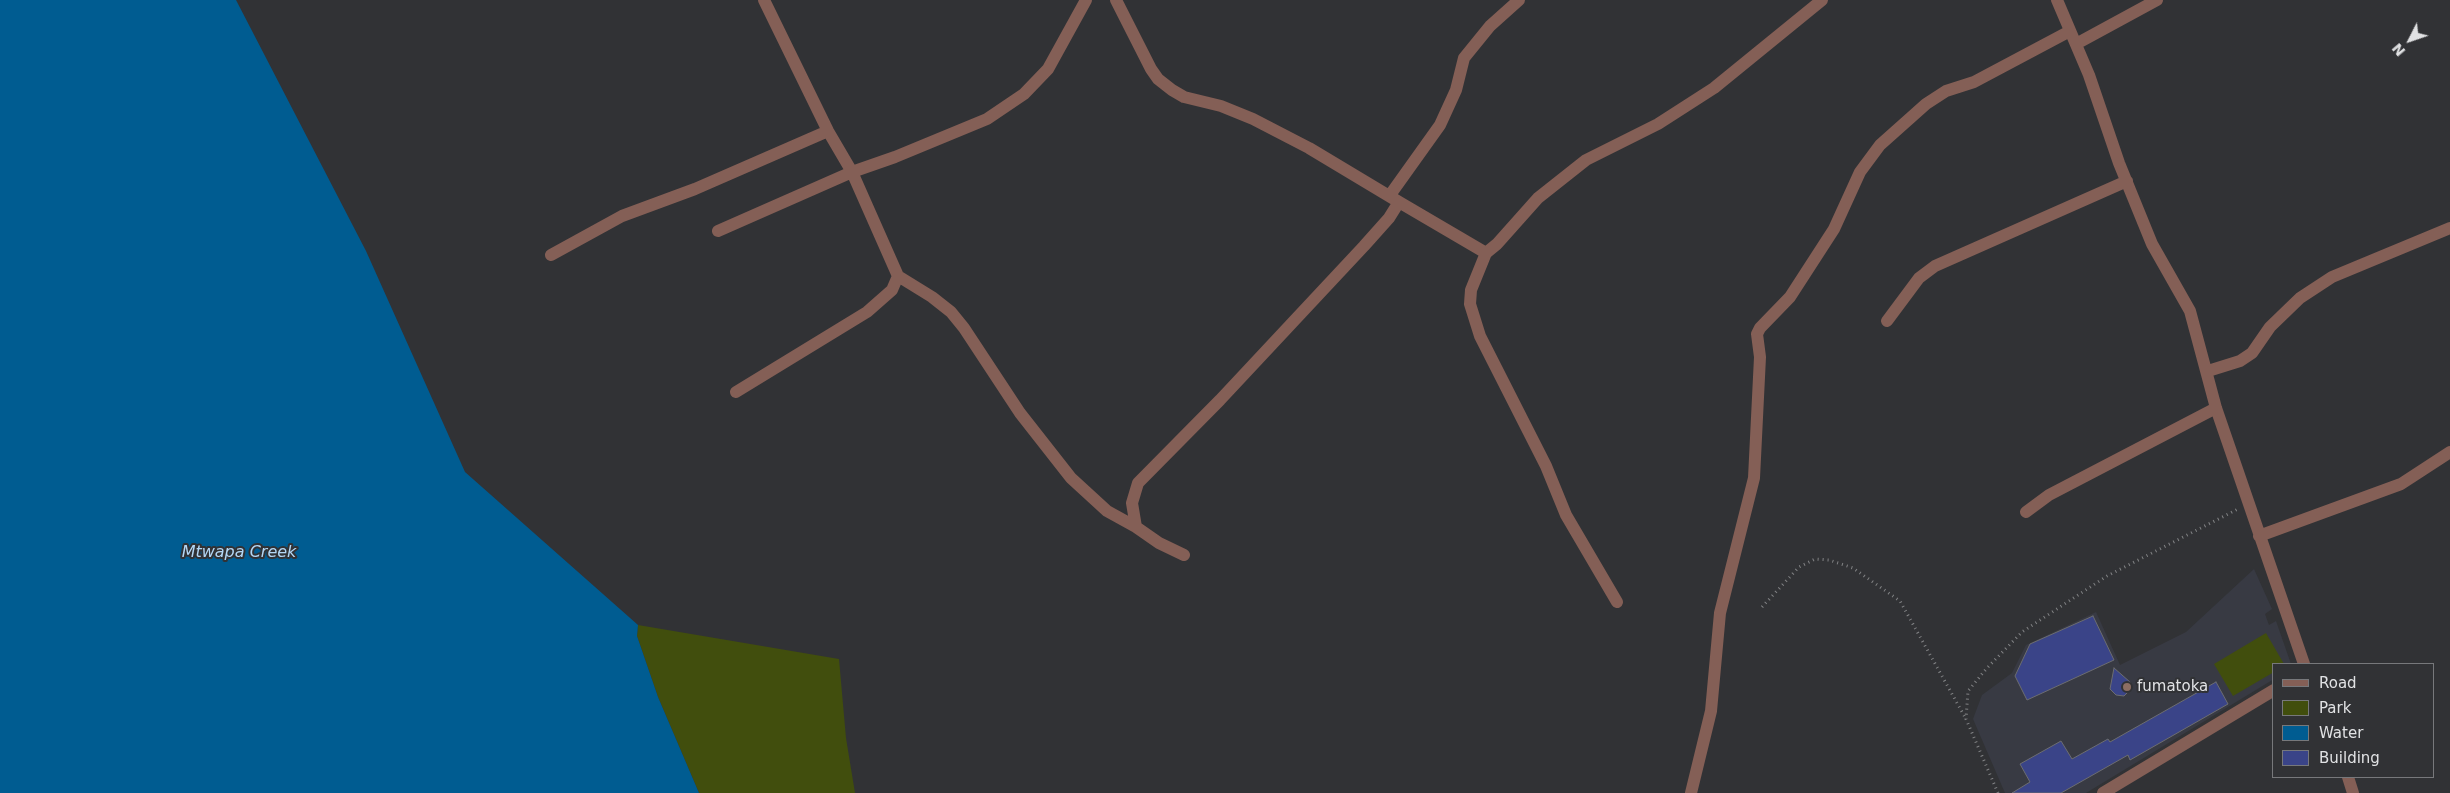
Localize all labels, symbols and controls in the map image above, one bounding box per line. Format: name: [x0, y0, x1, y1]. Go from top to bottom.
north arrow: [2385, 15, 2435, 65]
text: N: [2389, 40, 2409, 60]
water label: Mtwapa Creek: [182, 543, 296, 563]
legend: [2272, 663, 2435, 778]
text: Road: [2319, 674, 2357, 692]
place label: fumatoka: [2137, 678, 2208, 696]
marker: fumatoka: [2121, 681, 2133, 693]
text: Park: [2319, 699, 2351, 717]
text: Water: [2319, 724, 2363, 742]
text: Building: [2319, 749, 2380, 767]

